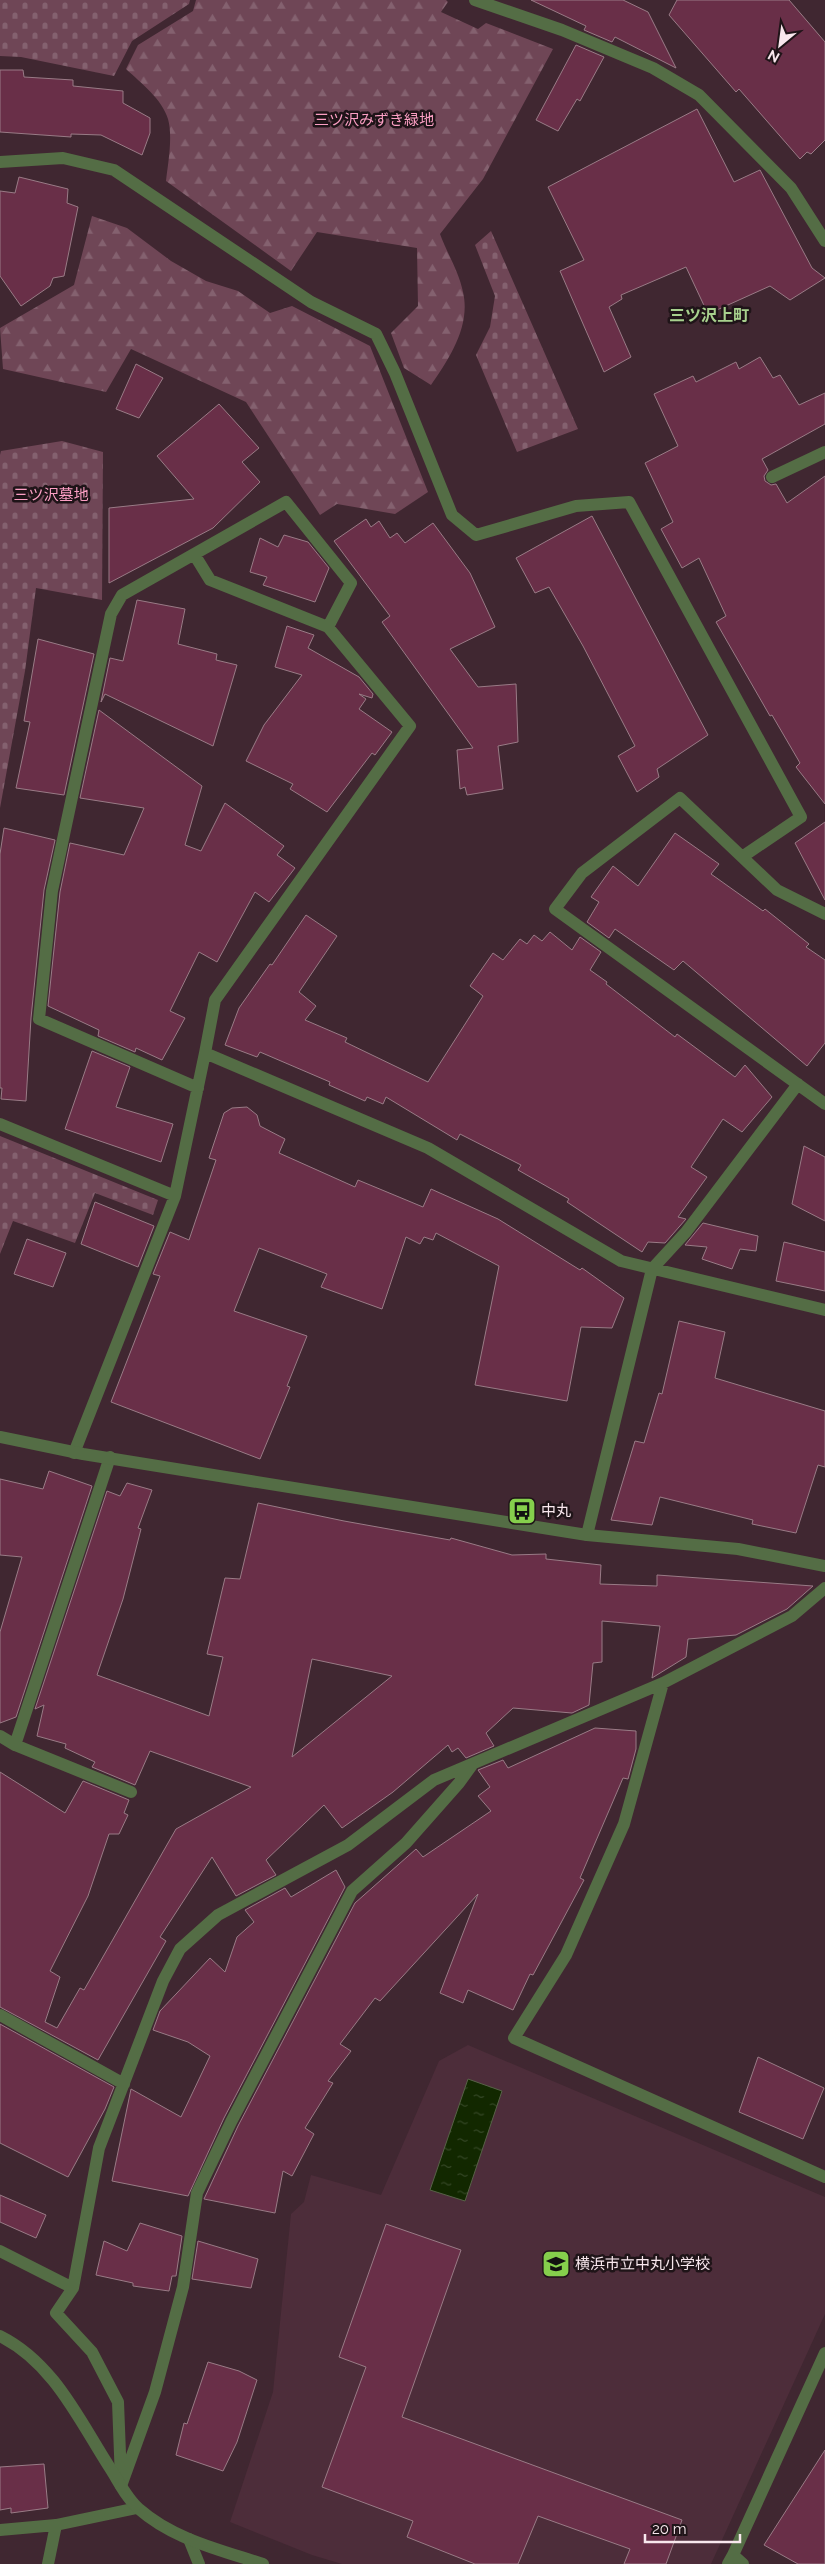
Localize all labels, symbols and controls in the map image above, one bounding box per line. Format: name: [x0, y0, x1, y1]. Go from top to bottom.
north arrow: [755, 20, 805, 70]
text: N: [765, 47, 782, 66]
park label: 三ツ沢みずき緑地: [314, 111, 434, 129]
district label: 三ツ沢上町: [669, 306, 749, 325]
park label: 三ツ沢墓地: [13, 486, 89, 504]
bus stop icon: 中丸: [507, 1496, 537, 1526]
place label: 中丸: [541, 1502, 571, 1520]
school or university icon: 横浜市立中丸小学校: [541, 2249, 571, 2279]
place label: 横浜市立中丸小学校: [575, 2255, 710, 2273]
scale bar: [645, 2512, 740, 2544]
text: 20 m: [652, 2520, 687, 2538]

